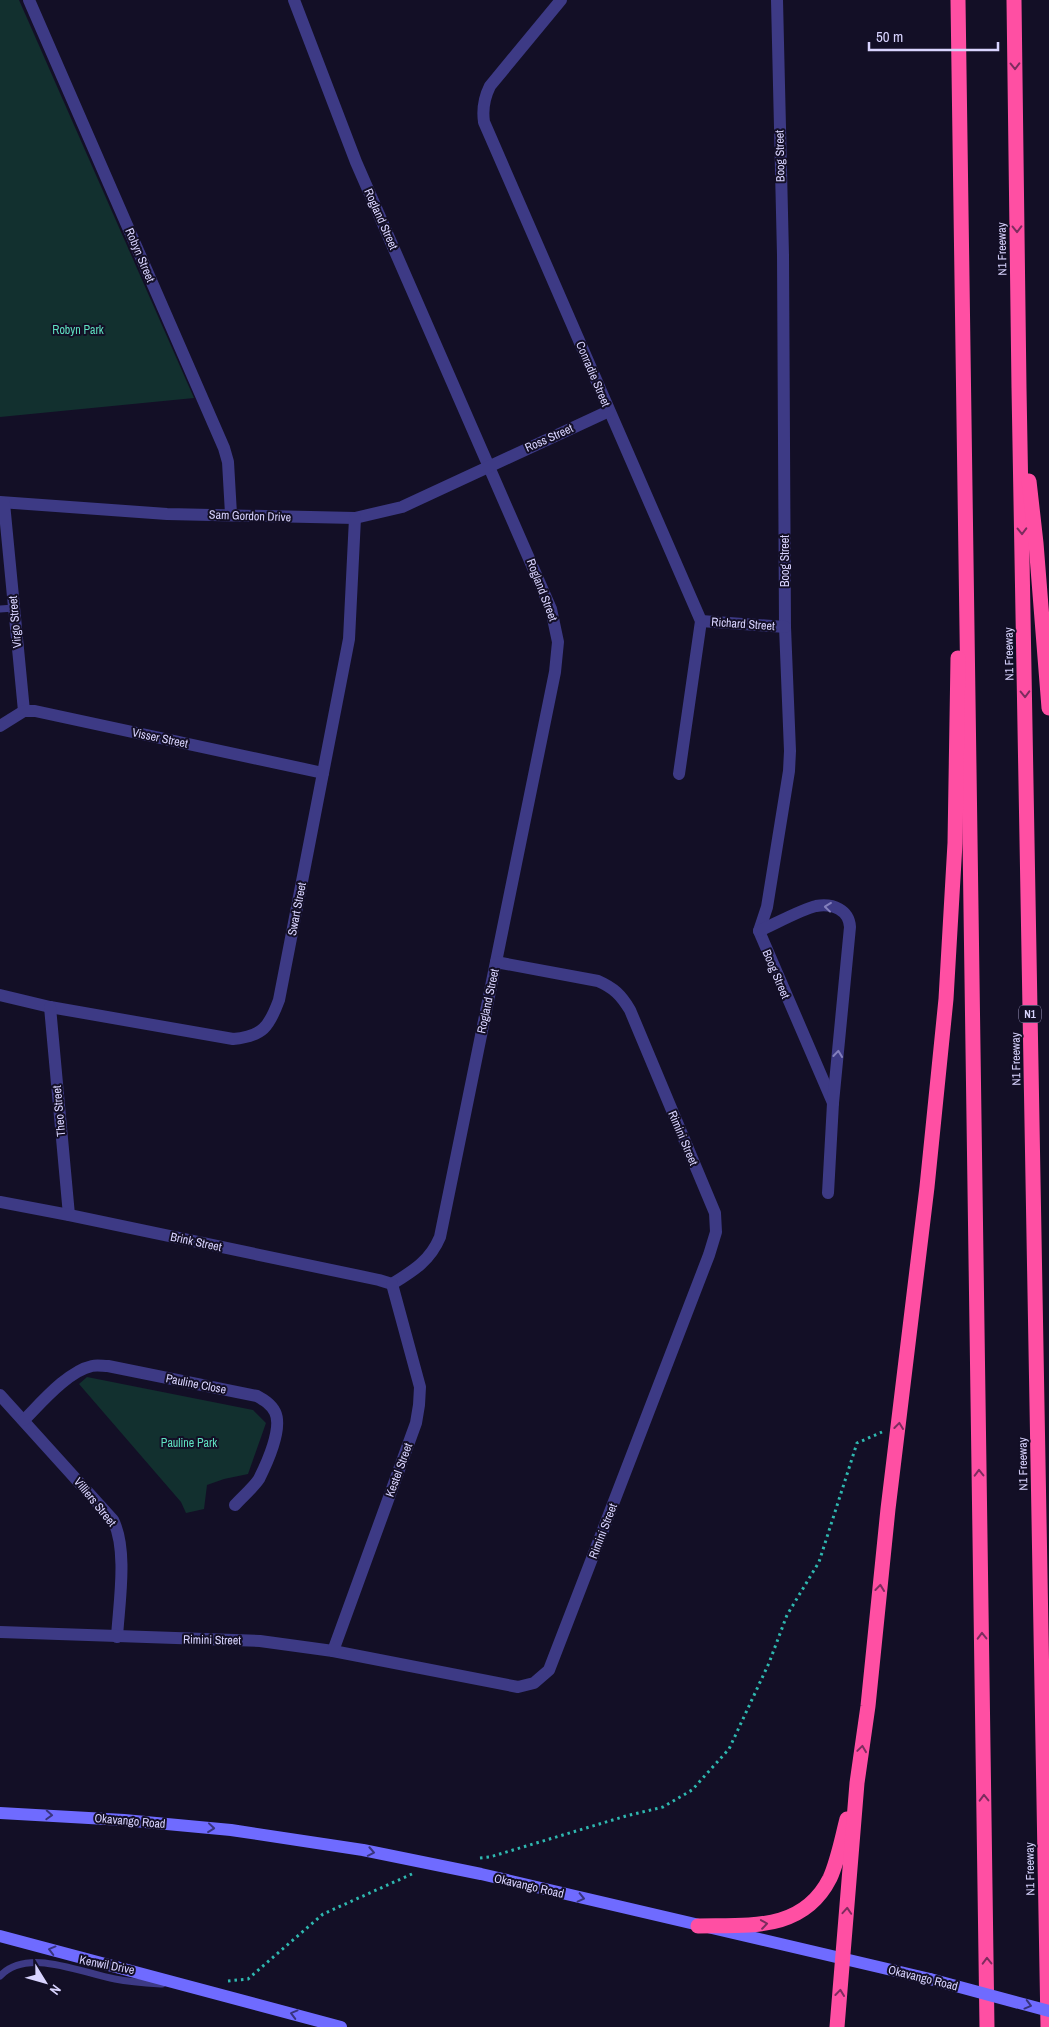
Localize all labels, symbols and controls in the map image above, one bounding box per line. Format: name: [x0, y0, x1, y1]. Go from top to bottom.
scale bar: [869, 20, 998, 52]
text: 50 m: [876, 26, 903, 47]
one-way arrow: [1010, 62, 1020, 70]
street label: Boog Street: [772, 130, 788, 182]
street label: Rogland Street: [360, 186, 402, 252]
street label: N1 Freeway: [994, 222, 1010, 276]
street label: Robyn Street: [121, 225, 159, 285]
one-way arrow: [1012, 225, 1022, 233]
park label: Robyn Park: [52, 322, 104, 338]
street label: Conradie Street: [572, 339, 614, 409]
street label: Ross Street: [522, 420, 576, 456]
street label: Sam Gordon Drive: [209, 507, 291, 525]
one-way arrow: [1017, 528, 1027, 535]
street label: Boog Street: [777, 535, 793, 587]
street label: Rogland Street: [523, 556, 561, 624]
street label: Virgo Street: [5, 595, 25, 649]
street label: Richard Street: [711, 614, 775, 634]
street label: N1 Freeway: [1001, 627, 1017, 681]
one-way arrow: [1019, 690, 1030, 698]
street label: Visser Street: [131, 724, 190, 752]
street label: Swart Street: [284, 881, 310, 937]
one-way arrow: [824, 902, 832, 913]
street label: Boog Street: [758, 947, 794, 1001]
street label: Rogland Street: [473, 967, 503, 1035]
road number: N1: [1019, 1006, 1041, 1022]
street label: N1 Freeway: [1008, 1032, 1024, 1086]
one-way arrow: [832, 1050, 843, 1058]
street label: Theo Street: [49, 1084, 69, 1137]
street label: Rimini Street: [664, 1108, 702, 1168]
street label: Brink Street: [169, 1229, 223, 1255]
street label: Pauline Close: [164, 1370, 228, 1398]
one-way arrow: [893, 1422, 903, 1431]
park label: Pauline Park: [161, 1435, 217, 1451]
street label: N1 Freeway: [1015, 1437, 1031, 1491]
street label: Kestel Street: [382, 1441, 416, 1499]
one-way arrow: [974, 1469, 984, 1477]
street label: Villiers Street: [70, 1474, 120, 1530]
street label: Rimini Street: [585, 1501, 621, 1561]
one-way arrow: [874, 1583, 885, 1591]
street label: Rimini Street: [183, 1631, 241, 1649]
one-way arrow: [977, 1632, 987, 1640]
one-way arrow: [856, 1745, 867, 1753]
one-way arrow: [979, 1794, 989, 1802]
one-way arrow: [45, 1810, 53, 1821]
street label: Okavango Road: [94, 1810, 166, 1832]
one-way arrow: [207, 1823, 215, 1834]
street label: N1 Freeway: [1022, 1842, 1038, 1896]
one-way arrow: [367, 1846, 376, 1857]
street label: Okavango Road: [493, 1870, 565, 1902]
one-way arrow: [577, 1892, 586, 1903]
one-way arrow: [841, 1907, 852, 1915]
one-way arrow: [761, 1919, 769, 1930]
one-way arrow: [49, 1945, 57, 1955]
street label: Kenwil Drive: [78, 1952, 136, 1978]
north arrow: [20, 1957, 70, 2007]
one-way arrow: [981, 1957, 992, 1965]
street label: Okavango Road: [887, 1962, 959, 1994]
text: N: [46, 1981, 65, 1999]
one-way arrow: [834, 1989, 845, 1997]
one-way arrow: [1023, 1999, 1031, 2009]
one-way arrow: [289, 2009, 298, 2020]

